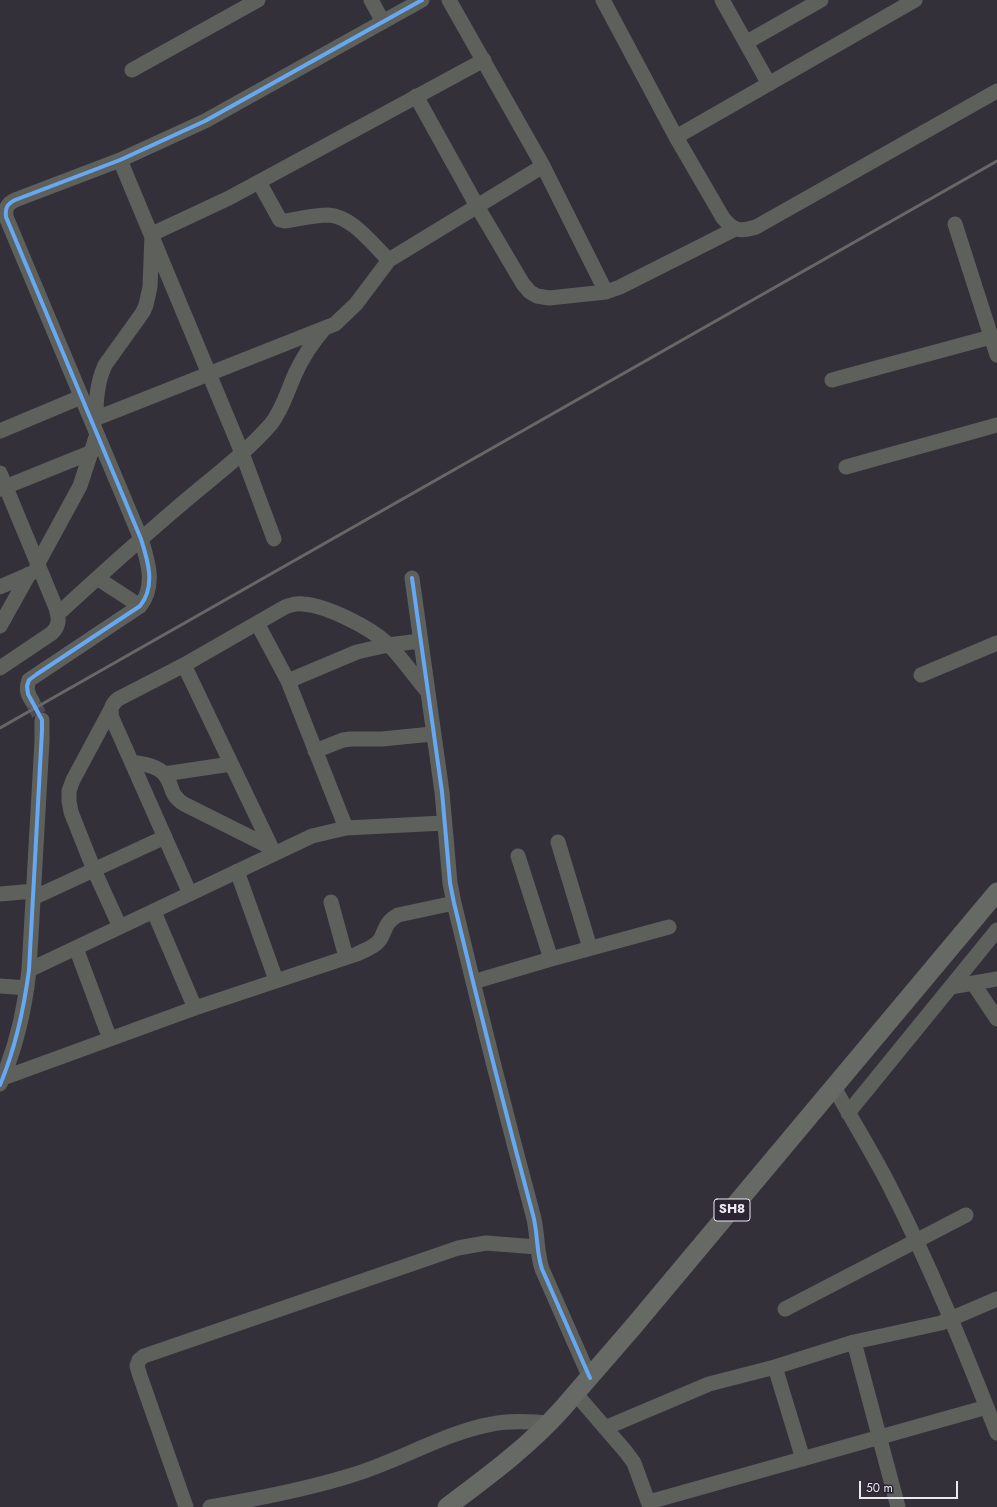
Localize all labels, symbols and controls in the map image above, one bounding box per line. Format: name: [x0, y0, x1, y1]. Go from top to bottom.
road number: SH8: [714, 1199, 750, 1221]
scale bar: [861, 1473, 960, 1499]
text: 50 m: [866, 1479, 893, 1497]

